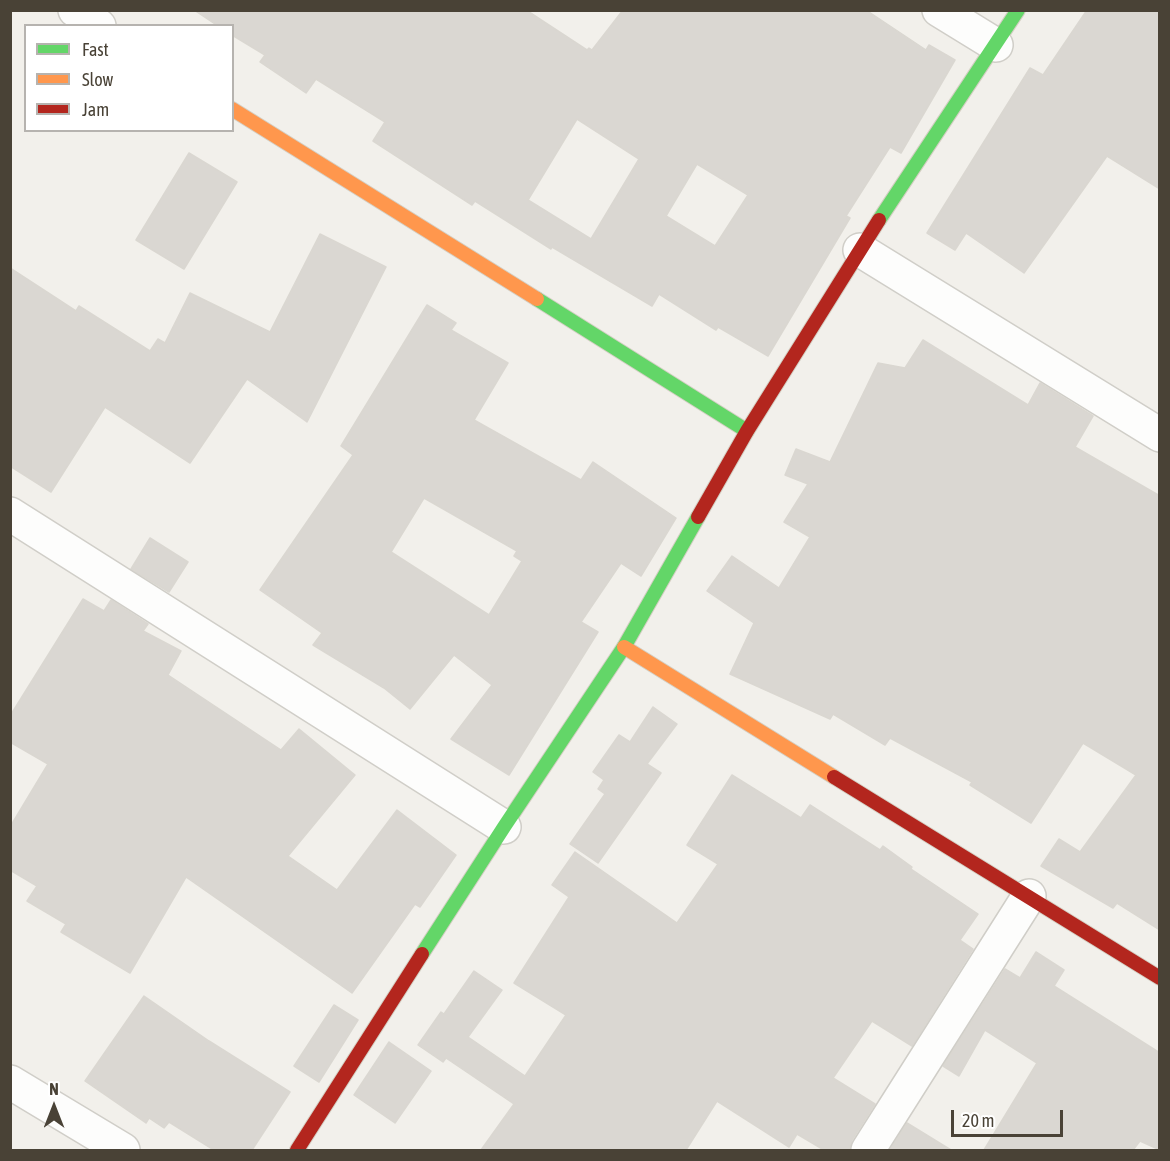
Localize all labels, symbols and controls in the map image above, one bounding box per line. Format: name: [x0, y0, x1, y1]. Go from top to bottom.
legend: [24, 24, 234, 132]
text: Fast: [82, 39, 109, 60]
text: Slow: [82, 69, 113, 90]
text: Jam: [82, 99, 109, 120]
north arrow: [24, 1077, 84, 1137]
text: N: [49, 1080, 59, 1098]
scale bar: [954, 1098, 1066, 1136]
text: 20 m: [962, 1110, 994, 1131]

